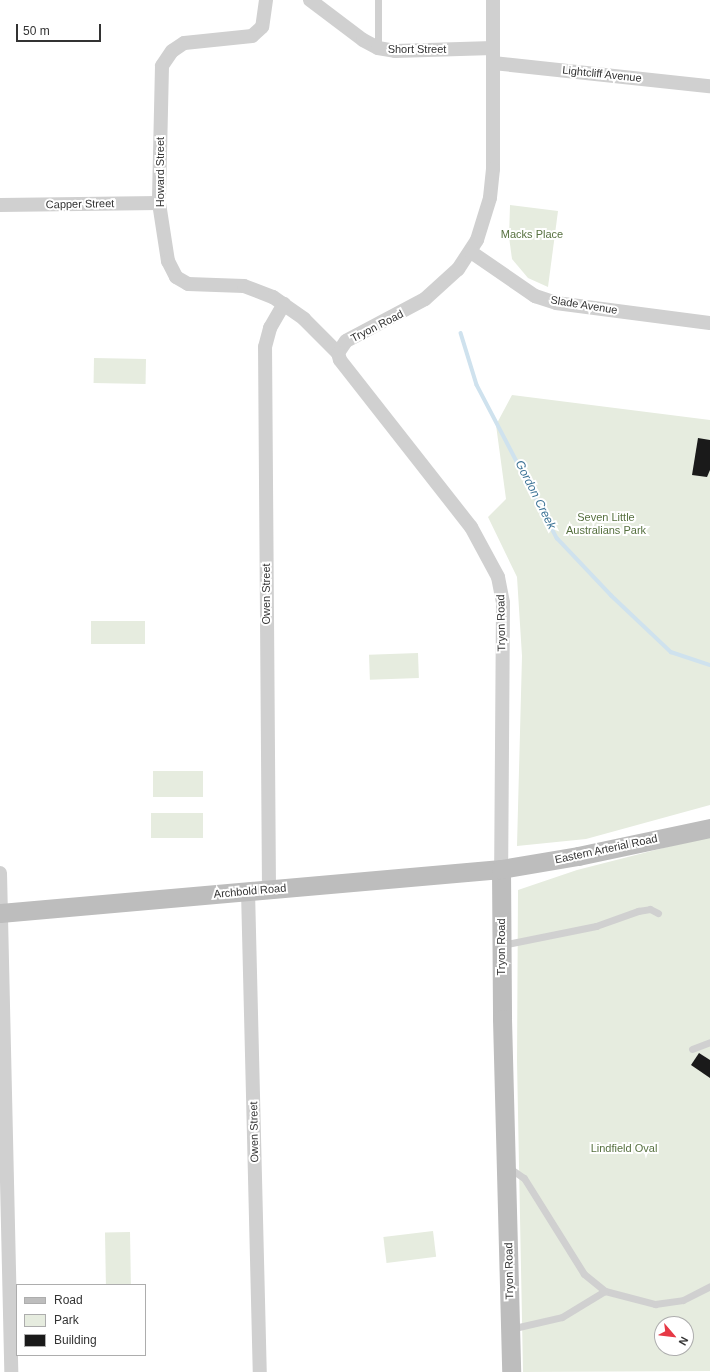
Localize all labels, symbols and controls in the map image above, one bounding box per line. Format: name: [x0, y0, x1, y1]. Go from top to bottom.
scale bar: [18, 16, 103, 42]
text: 50 m: [23, 24, 50, 38]
street label: Short Street: [388, 42, 446, 56]
street label: Lightcliff Avenue: [561, 63, 643, 85]
street label: Howard Street: [153, 137, 167, 207]
street label: Capper Street: [46, 197, 114, 211]
park label: Macks Place: [501, 227, 563, 241]
street label: Slade Avenue: [549, 293, 619, 317]
street label: Tryon Road: [349, 307, 405, 345]
water label: Gordon Creek: [511, 458, 559, 532]
park label: Seven Little Australians Park: [566, 511, 646, 537]
street label: Owen Street: [259, 563, 273, 625]
street label: Tryon Road: [494, 594, 508, 652]
street label: Eastern Arterial Road: [553, 832, 659, 866]
street label: Archbold Road: [213, 881, 287, 901]
street label: Tryon Road: [494, 918, 508, 976]
street label: Owen Street: [247, 1101, 261, 1163]
park label: Lindfield Oval: [591, 1141, 657, 1155]
street label: Tryon Road: [502, 1242, 516, 1300]
legend: [16, 1284, 146, 1356]
text: Road: [54, 1293, 83, 1307]
text: Park: [54, 1313, 79, 1327]
north arrow: [654, 1316, 694, 1356]
text: Building: [54, 1333, 97, 1347]
text: N: [677, 1335, 691, 1347]

